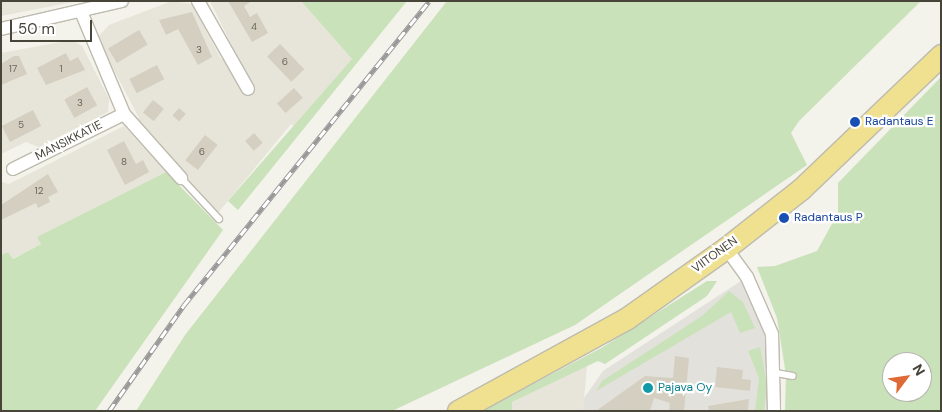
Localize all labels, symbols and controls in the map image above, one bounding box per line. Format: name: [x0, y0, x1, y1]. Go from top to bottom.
scale bar: [12, 10, 95, 42]
text: 50 m: [18, 19, 55, 39]
house number: 4: [251, 21, 257, 33]
house number: 3: [196, 44, 202, 56]
house number: 6: [282, 56, 288, 68]
house number: 17: [9, 63, 17, 75]
house number: 1: [59, 63, 63, 75]
house number: 3: [77, 97, 83, 109]
place label: Radantaus E: [865, 115, 934, 129]
marker: Radantaus E: [849, 116, 861, 128]
street label: MANSIKKATIE: [33, 118, 105, 164]
house number: 5: [18, 119, 24, 131]
house number: 6: [199, 146, 205, 158]
house number: 8: [121, 156, 127, 168]
house number: 12: [35, 185, 43, 197]
place label: Radantaus P: [794, 211, 863, 225]
marker: Radantaus P: [778, 212, 790, 224]
street label: VIITONEN: [689, 234, 741, 276]
north arrow: [882, 352, 932, 402]
text: N: [909, 361, 929, 379]
place label: Pajava Oy: [658, 381, 712, 395]
marker: Pajava Oy: [642, 382, 654, 394]

